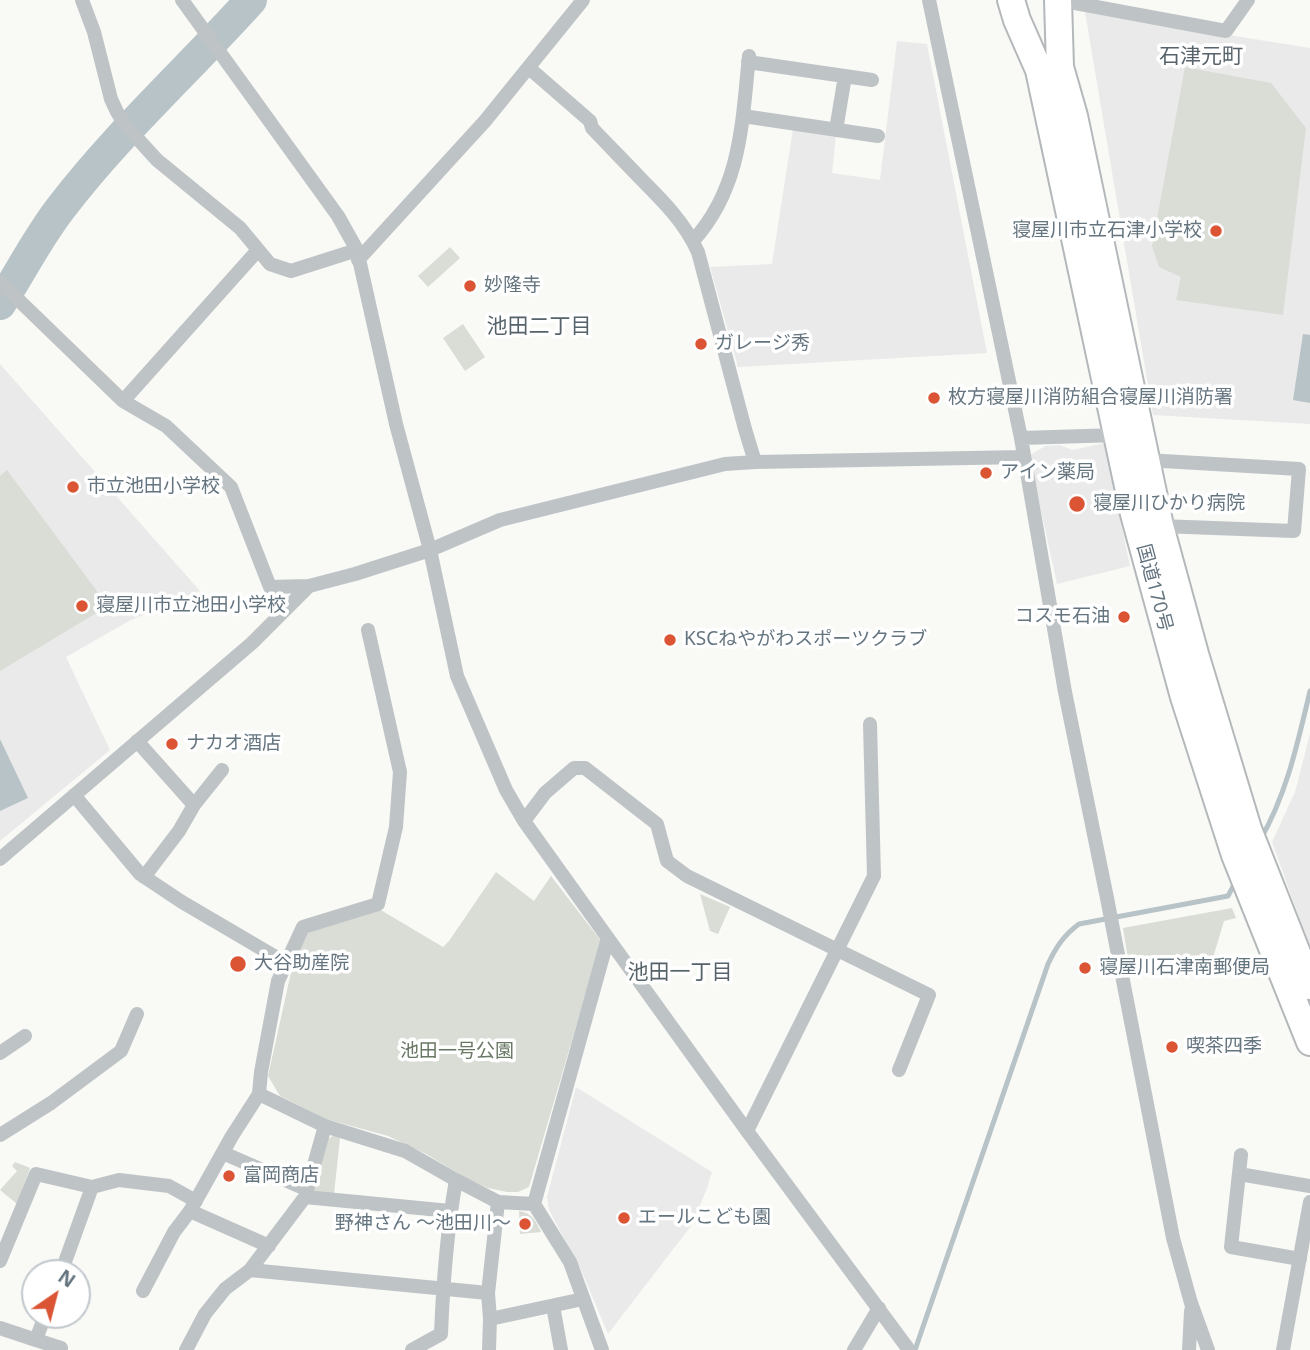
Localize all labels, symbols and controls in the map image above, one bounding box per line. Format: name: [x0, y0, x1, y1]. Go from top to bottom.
district label: 石津元町: [1159, 44, 1243, 70]
place label: 寝屋川市立石津小学校: [1012, 220, 1202, 242]
marker: 寝屋川市立石津小学校: [1208, 223, 1224, 239]
place label: 妙隆寺: [484, 275, 541, 297]
marker: 妙隆寺: [462, 278, 478, 294]
district label: 池田二丁目: [487, 314, 591, 340]
place label: ガレージ秀: [715, 333, 810, 355]
marker: ガレージ秀: [693, 336, 709, 352]
place label: 枚方寝屋川消防組合寝屋川消防署: [948, 387, 1233, 409]
marker: 枚方寝屋川消防組合寝屋川消防署: [926, 390, 942, 406]
place label: アイン薬局: [1000, 462, 1095, 484]
marker: アイン薬局: [978, 465, 994, 481]
place label: 市立池田小学校: [87, 476, 220, 498]
marker: 市立池田小学校: [65, 479, 81, 495]
place label: 寝屋川ひかり病院: [1093, 493, 1245, 515]
marker: 寝屋川ひかり病院: [1067, 494, 1087, 514]
street label: 国道170号: [1131, 542, 1177, 634]
place label: 寝屋川市立池田小学校: [96, 595, 286, 617]
marker: 寝屋川市立池田小学校: [74, 598, 90, 614]
place label: コスモ石油: [1015, 606, 1110, 628]
marker: コスモ石油: [1116, 609, 1132, 625]
place label: KSCねやがわスポーツクラブ: [684, 629, 927, 651]
marker: KSCねやがわスポーツクラブ: [662, 632, 678, 648]
place label: ナカオ酒店: [186, 733, 281, 755]
marker: ナカオ酒店: [164, 736, 180, 752]
place label: 大谷助産院: [254, 953, 349, 975]
marker: 大谷助産院: [228, 954, 248, 974]
place label: 寝屋川石津南郵便局: [1099, 957, 1270, 979]
district label: 池田一丁目: [628, 960, 732, 986]
marker: 寝屋川石津南郵便局: [1077, 960, 1093, 976]
place label: 喫茶四季: [1186, 1036, 1262, 1058]
marker: 喫茶四季: [1164, 1039, 1180, 1055]
park label: 池田一号公園: [400, 1041, 514, 1063]
place label: 富岡商店: [243, 1165, 319, 1187]
marker: 富岡商店: [221, 1168, 237, 1184]
place label: エールこども園: [638, 1207, 771, 1229]
marker: エールこども園: [616, 1210, 632, 1226]
place label: 野神さん ～池田川～: [335, 1213, 511, 1235]
marker: 野神さん ～池田川～: [517, 1216, 533, 1232]
north arrow: [21, 1259, 91, 1329]
text: N: [53, 1263, 81, 1294]

